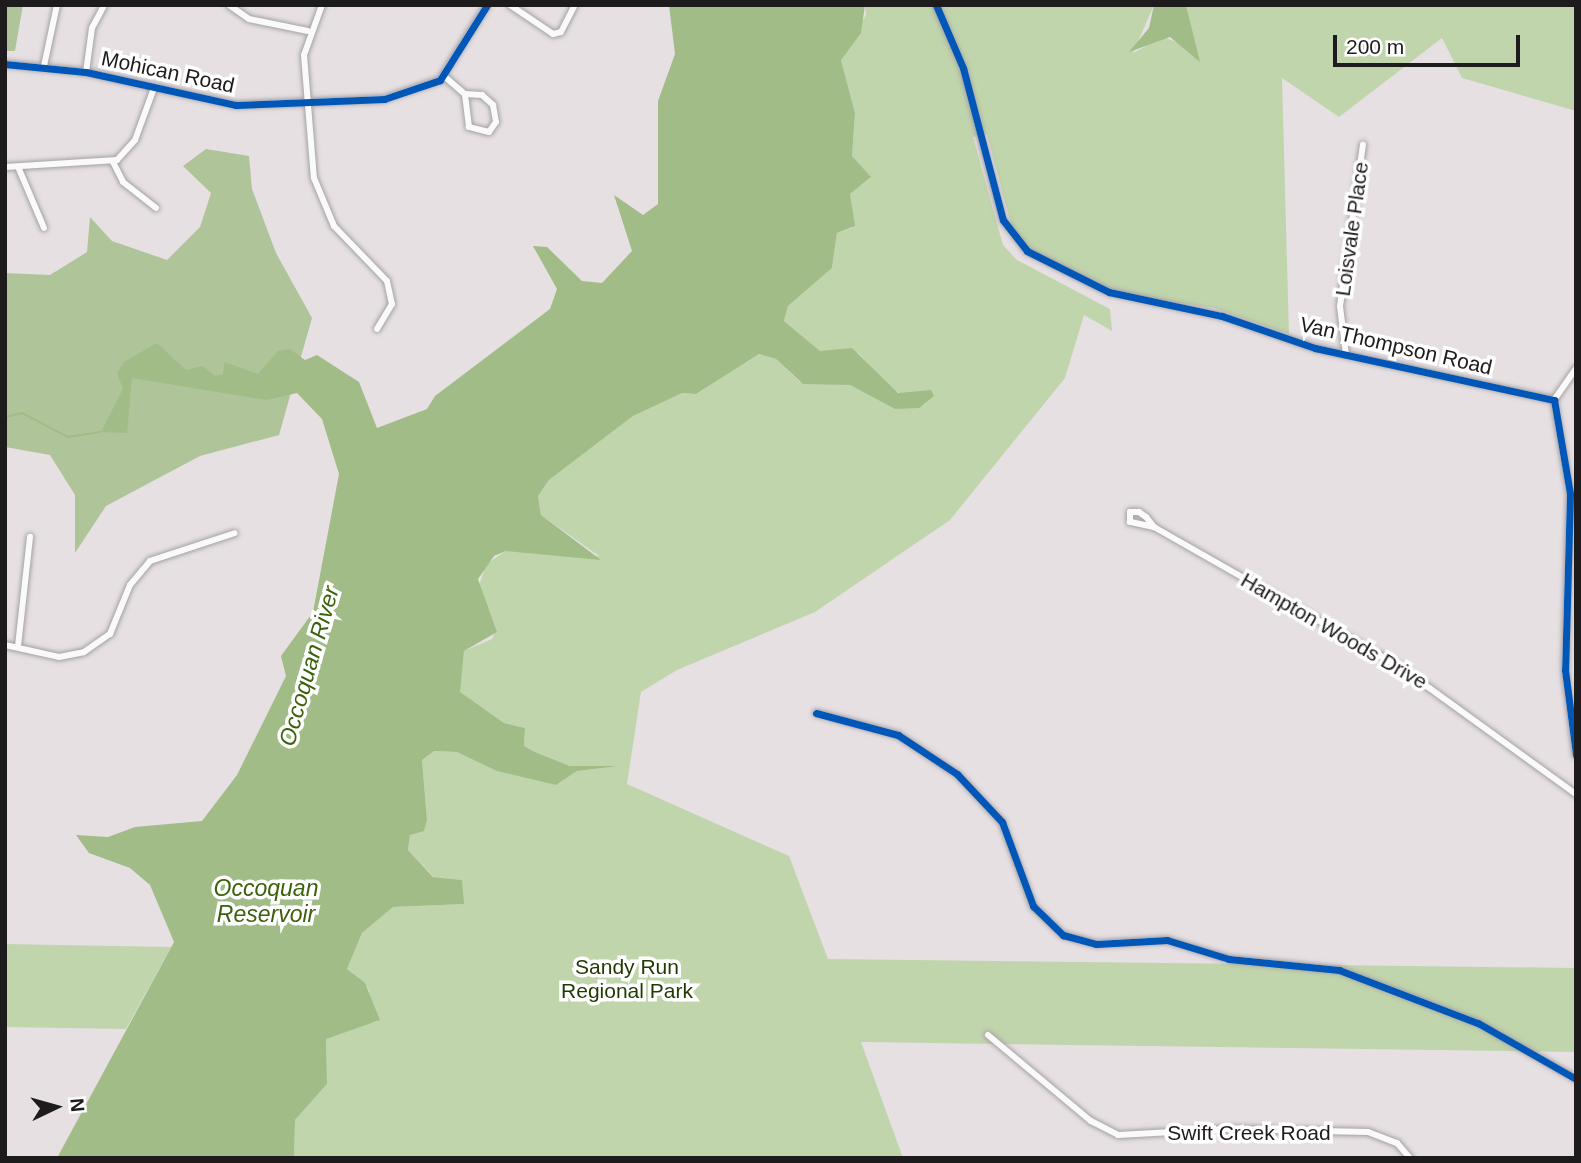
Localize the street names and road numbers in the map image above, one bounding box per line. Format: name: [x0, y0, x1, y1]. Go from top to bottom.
street label: Mohican Road: [99, 46, 237, 98]
street label: Loisvale Place: [1330, 160, 1374, 298]
street label: Van Thompson Road: [1297, 312, 1495, 380]
street label: Hampton Woods Drive: [1236, 567, 1432, 695]
street label: Swift Creek Road: [1167, 1120, 1331, 1146]

